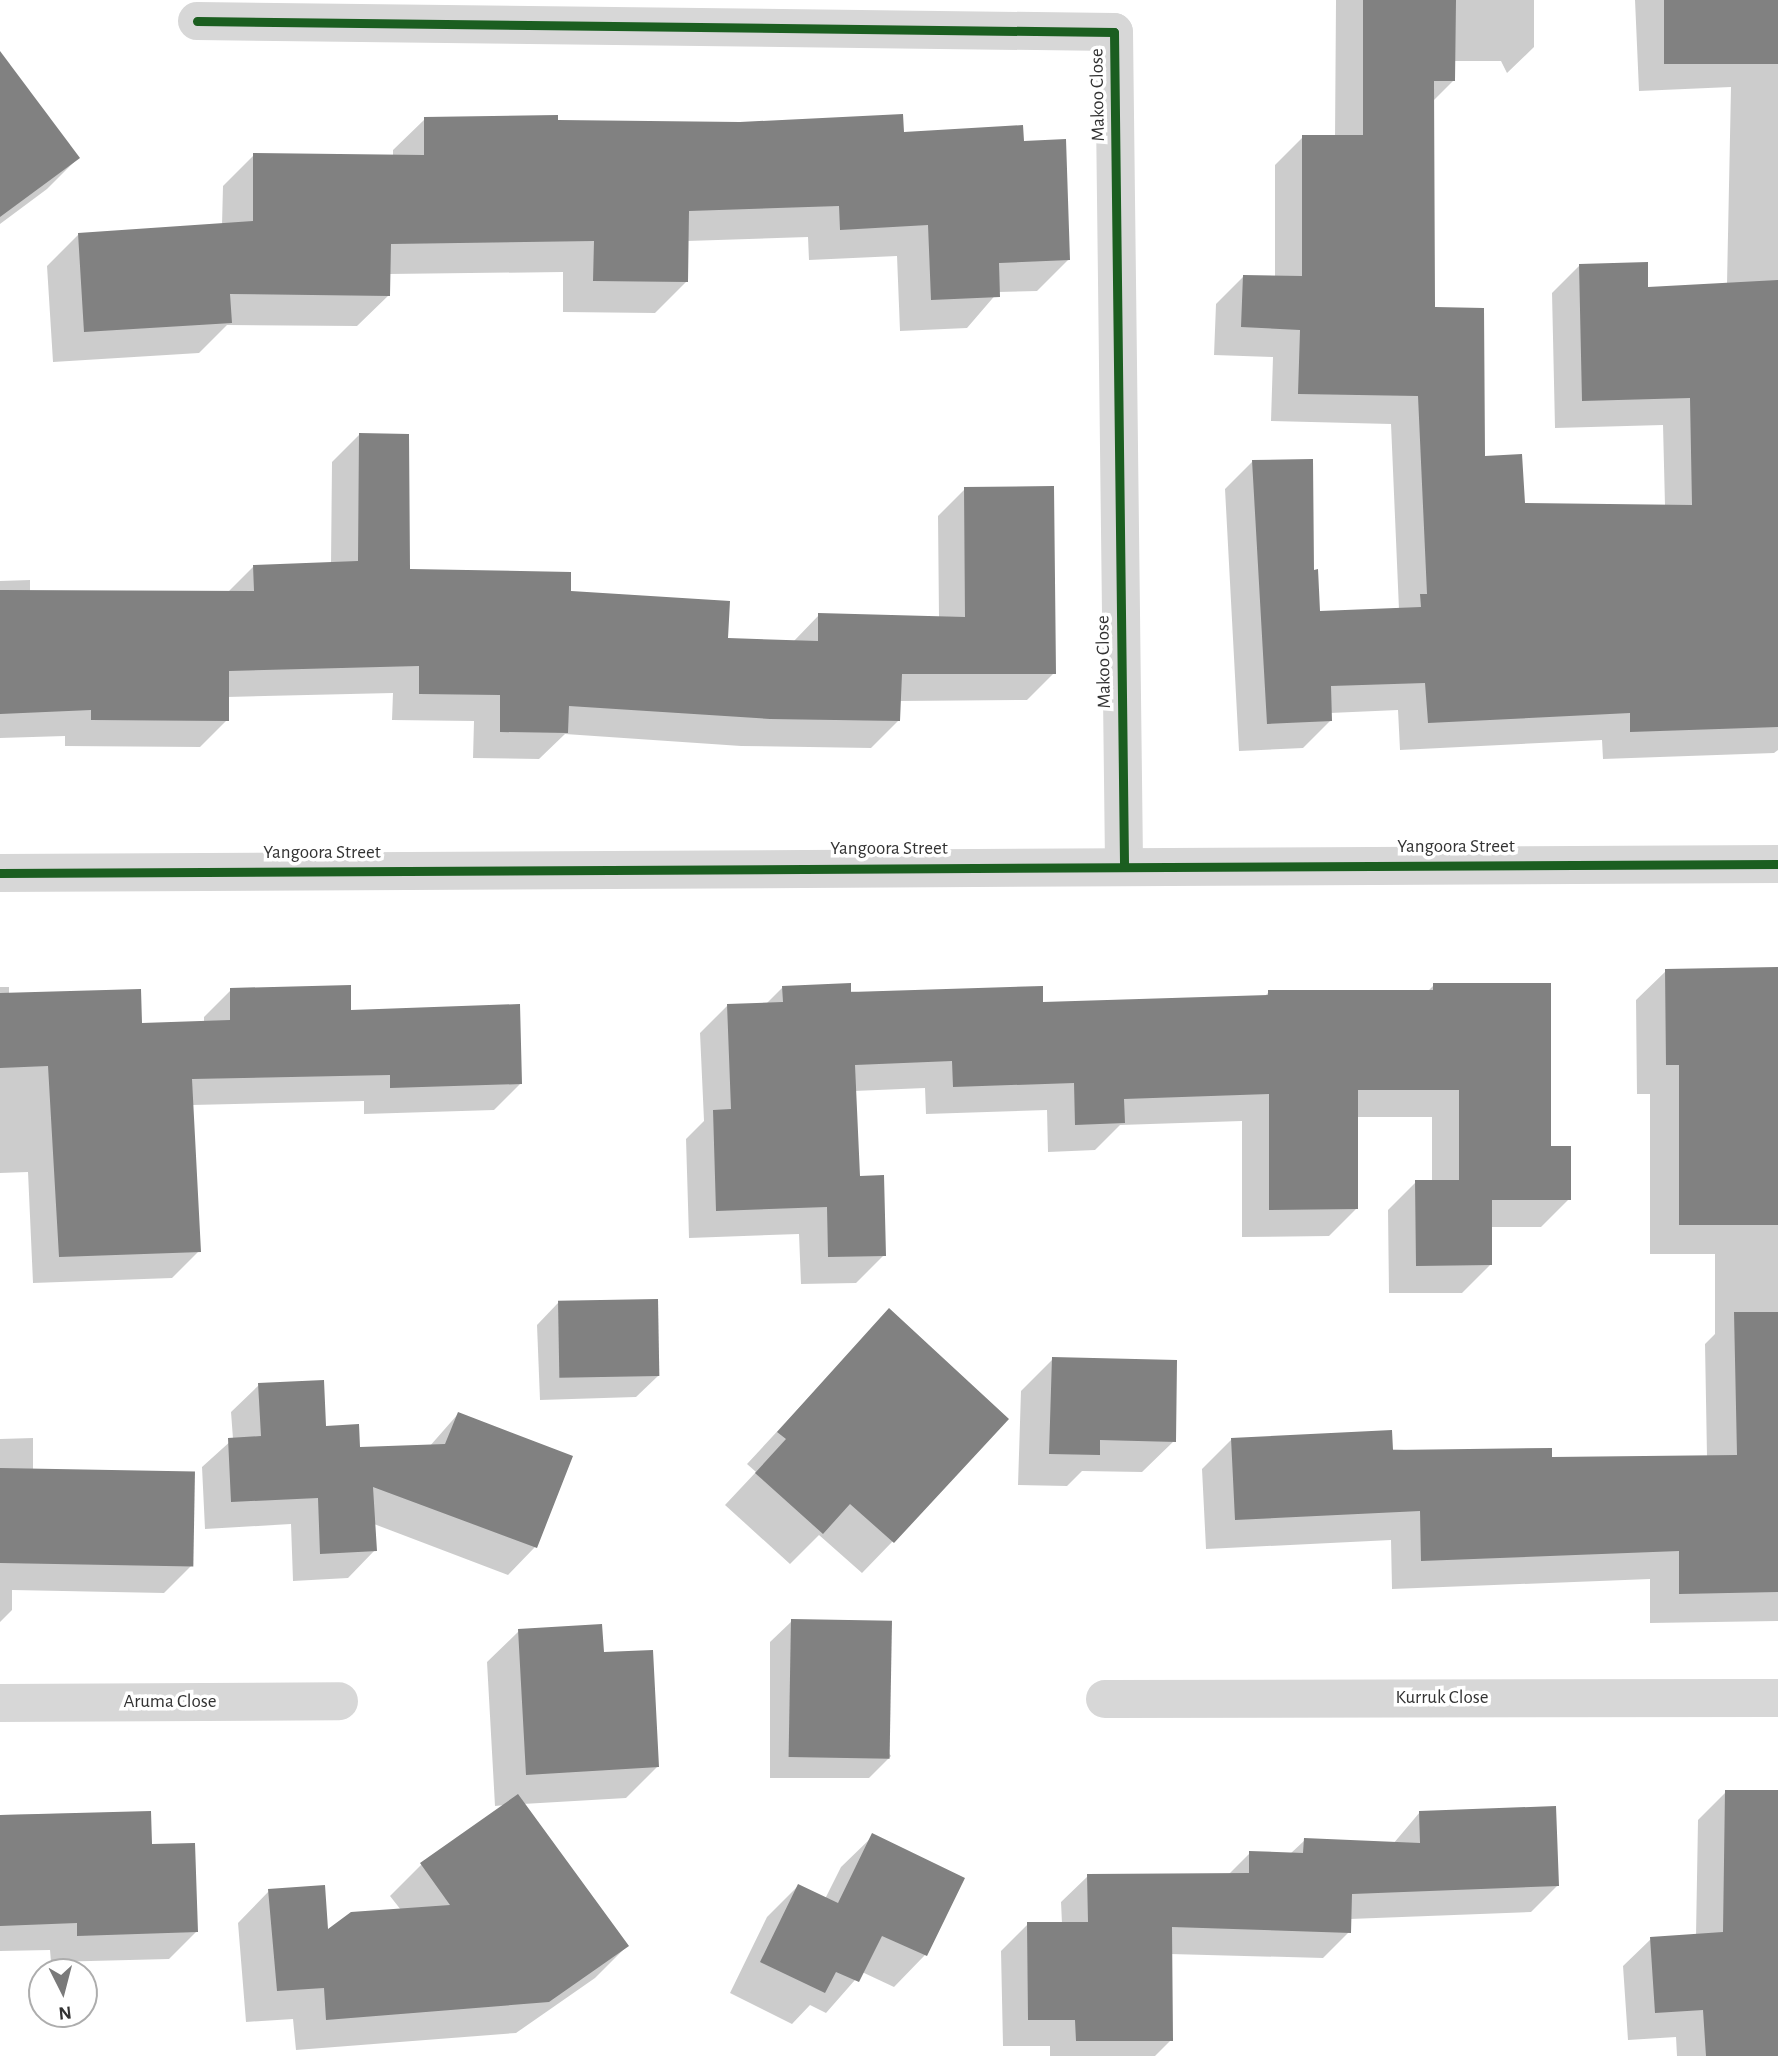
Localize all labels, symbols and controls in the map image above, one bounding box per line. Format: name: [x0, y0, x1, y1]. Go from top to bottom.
street label: Makoo Close: [1086, 48, 1110, 142]
street label: Makoo Close: [1092, 615, 1116, 709]
street label: Yangoora Street: [1397, 836, 1515, 858]
street label: Yangoora Street: [830, 838, 948, 860]
street label: Yangoora Street: [263, 842, 381, 864]
street label: Kurruk Close: [1395, 1687, 1489, 1709]
street label: Aruma Close: [123, 1691, 217, 1713]
north arrow: [28, 1958, 98, 2028]
text: N: [57, 2002, 73, 2023]

